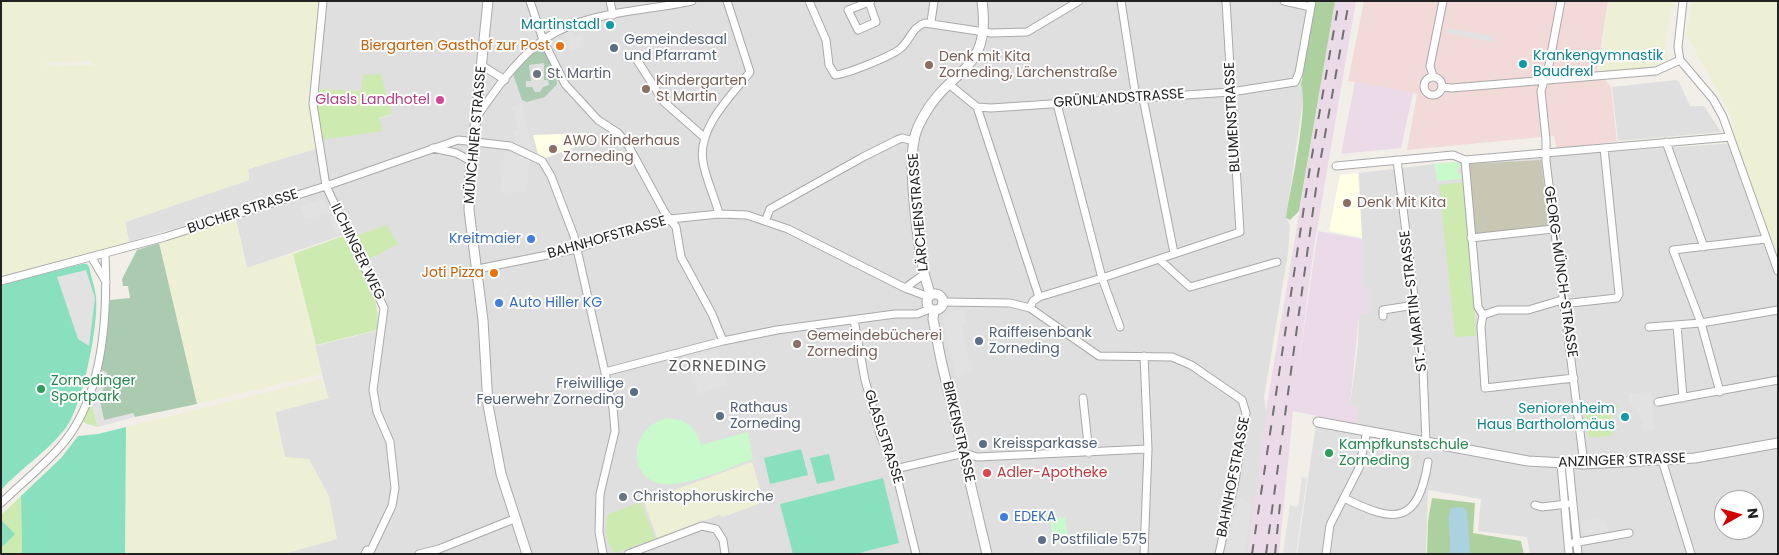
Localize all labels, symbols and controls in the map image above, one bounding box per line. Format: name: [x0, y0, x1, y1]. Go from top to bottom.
place label: Martinstadl: [521, 17, 600, 33]
marker: Martinstadl: [604, 19, 616, 31]
place label: Gemeindesaal und Pfarramt: [624, 32, 727, 64]
place label: Biergarten Gasthof zur Post: [361, 38, 550, 54]
marker: Biergarten Gasthof zur Post: [554, 40, 566, 52]
marker: Gemeindesaal und Pfarramt: [608, 42, 620, 54]
place label: Krankengymnastik Baudrexl: [1533, 48, 1663, 80]
place label: Denk mit Kita Zorneding, Lärchenstraße: [939, 49, 1117, 82]
marker: Krankengymnastik Baudrexl: [1517, 58, 1529, 70]
marker: Denk mit Kita Zorneding, Lärchenstraße: [923, 59, 935, 71]
street label: BLUMENSTRASSE: [1222, 61, 1244, 173]
street label: MÜNCHNER STRASSE: [462, 65, 490, 205]
place label: St. Martin: [547, 66, 611, 82]
marker: St. Martin: [531, 68, 543, 80]
place label: Kindergarten St Martin: [656, 73, 747, 105]
marker: Kindergarten St Martin: [640, 83, 652, 95]
street label: GRÜNLANDSTRASSE: [1053, 86, 1185, 112]
place label: Glasls Landhotel: [315, 92, 430, 108]
marker: Glasls Landhotel: [434, 94, 446, 106]
place label: AWO Kinderhaus Zorneding: [563, 133, 680, 166]
marker: AWO Kinderhaus Zorneding: [547, 143, 559, 155]
street label: LÄRCHENSTRASSE: [905, 152, 933, 272]
street label: GEORG-MÜNCH-STRASSE: [1540, 185, 1580, 359]
street label: BUCHER STRASSE: [186, 186, 300, 238]
place label: Denk Mit Kita: [1357, 195, 1446, 211]
marker: Denk Mit Kita: [1341, 197, 1353, 209]
street label: ILCHINGER WEG: [326, 201, 388, 303]
street label: BAHNHOFSTRASSE: [546, 213, 668, 263]
street label: ST.-MARTIN-STRASSE: [1397, 229, 1431, 373]
place label: Kreitmaier: [449, 231, 521, 247]
marker: Kreitmaier: [525, 233, 537, 245]
place label: Joti Pizza: [422, 265, 484, 281]
marker: Joti Pizza: [488, 267, 500, 279]
place label: Auto Hiller KG: [509, 295, 602, 311]
marker: Auto Hiller KG: [493, 297, 505, 309]
place label: Raiffeisenbank Zorneding: [989, 325, 1092, 358]
place label: Gemeindebücherei Zorneding: [807, 328, 942, 361]
marker: Raiffeisenbank Zorneding: [973, 335, 985, 347]
marker: Gemeindebücherei Zorneding: [791, 338, 803, 350]
district label: ZORNEDING: [668, 357, 768, 377]
place label: Zornedinger Sportpark: [51, 373, 136, 406]
place label: Freiwillige Feuerwehr Zorneding: [477, 376, 624, 408]
street label: BIRKENSTRASSE: [938, 380, 978, 484]
marker: Zornedinger Sportpark: [35, 383, 47, 395]
marker: Freiwillige Feuerwehr Zorneding: [628, 386, 640, 398]
street label: GLASLSTRASSE: [860, 388, 906, 486]
place label: Rathaus Zorneding: [730, 400, 801, 432]
place label: Seniorenheim Haus Bartholomäus: [1477, 401, 1615, 434]
marker: Rathaus Zorneding: [714, 410, 726, 422]
marker: Seniorenheim Haus Bartholomäus: [1619, 411, 1631, 423]
street label: BAHNHOFSTRASSE: [1214, 415, 1254, 539]
place label: Kreissparkasse: [993, 436, 1097, 452]
place label: Kampfkunstschule Zorneding: [1339, 437, 1469, 470]
marker: Kreissparkasse: [977, 438, 989, 450]
marker: Kampfkunstschule Zorneding: [1323, 447, 1335, 459]
street label: ANZINGER STRASSE: [1558, 450, 1686, 472]
place label: Adler-Apotheke: [997, 465, 1107, 481]
marker: Adler-Apotheke: [981, 467, 993, 479]
place label: Christophoruskirche: [633, 489, 774, 505]
north arrow: [1714, 490, 1764, 540]
marker: Christophoruskirche: [617, 491, 629, 503]
text: N: [1742, 507, 1763, 520]
place label: EDEKA: [1014, 509, 1056, 525]
marker: EDEKA: [998, 511, 1010, 523]
place label: Postfiliale 575: [1052, 532, 1147, 548]
marker: Postfiliale 575: [1036, 534, 1048, 546]

